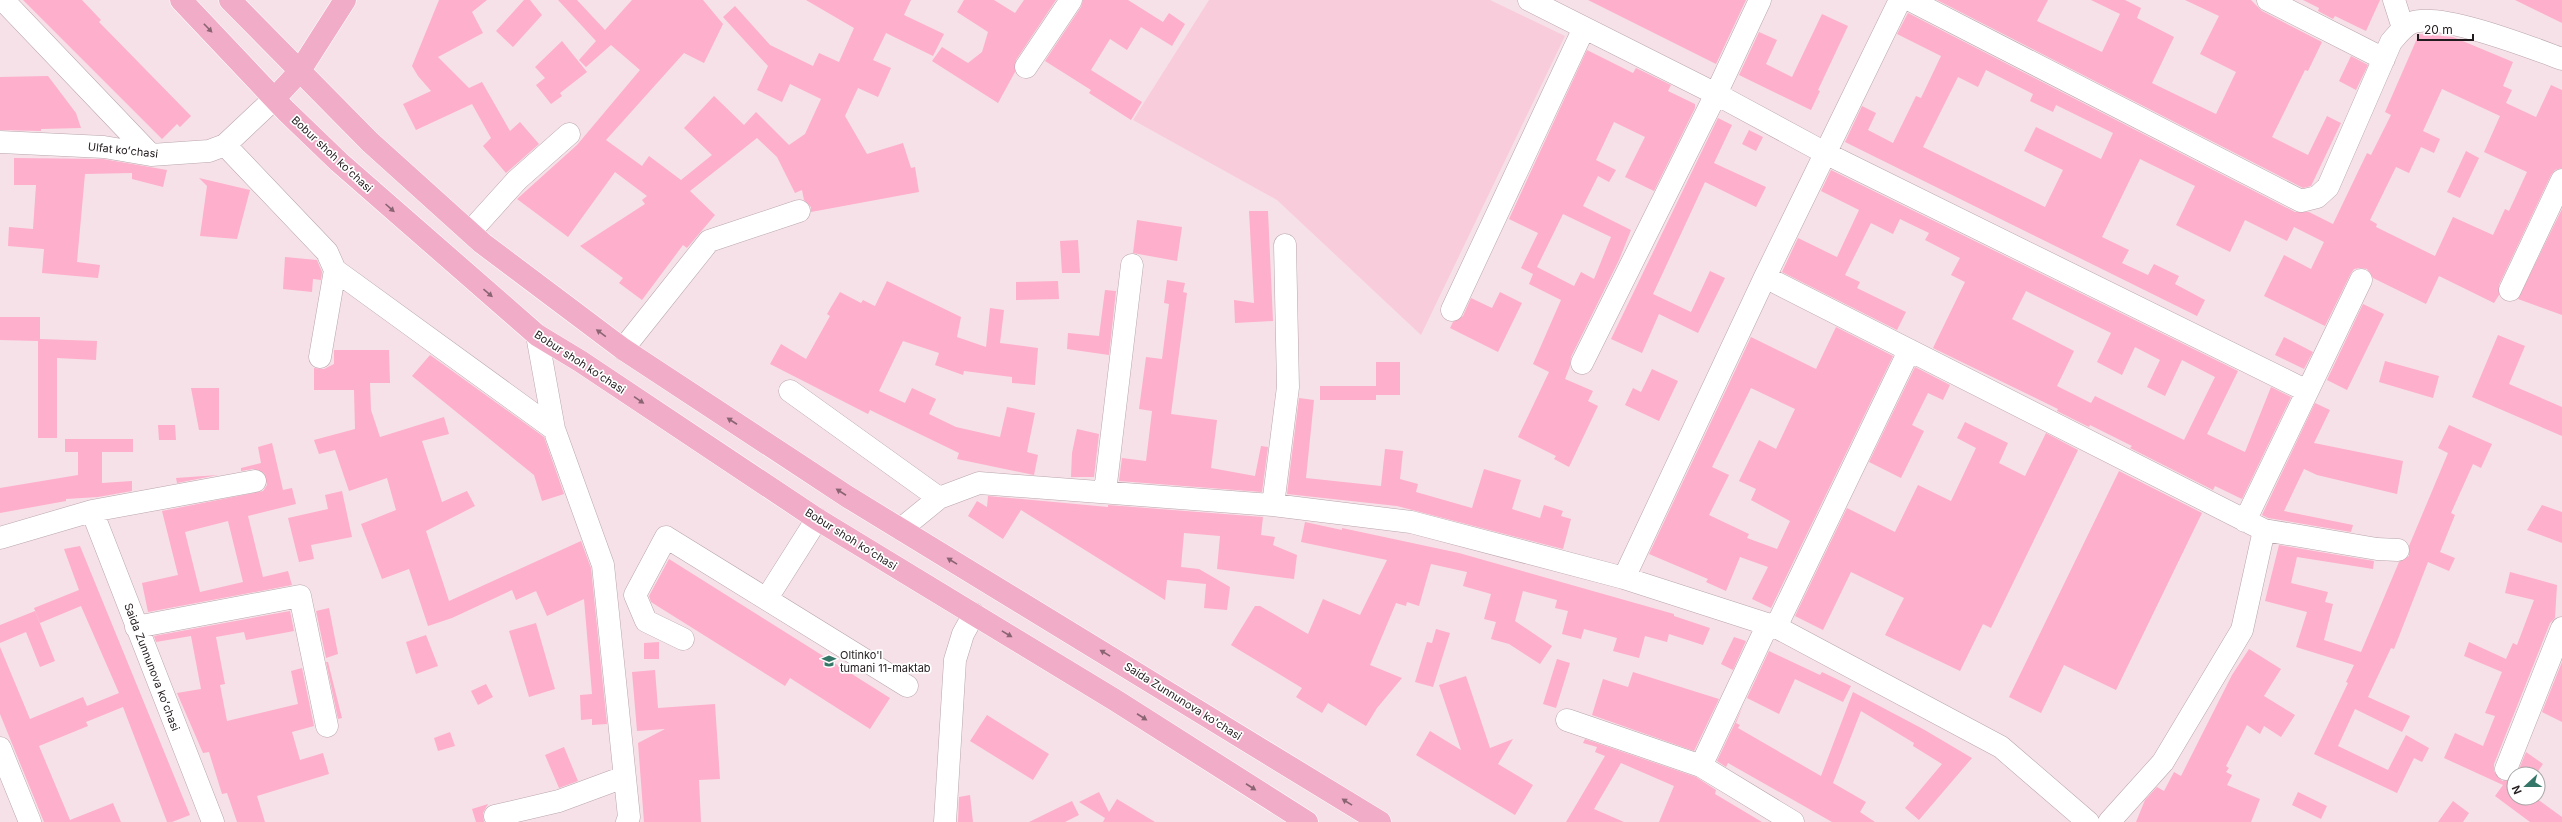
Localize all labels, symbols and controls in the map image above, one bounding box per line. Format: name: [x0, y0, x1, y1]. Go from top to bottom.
scale bar: [2418, 16, 2473, 42]
text: 20 m: [2424, 22, 2453, 37]
one-way arrow: [203, 23, 213, 33]
street label: Bobur shoh koʻchasi: [289, 113, 375, 195]
street label: Ulfat koʻchasi: [87, 139, 159, 161]
one-way arrow: [385, 203, 395, 212]
one-way arrow: [483, 288, 494, 297]
street label: Bobur shoh koʻchasi: [532, 327, 628, 397]
one-way arrow: [596, 329, 607, 337]
one-way arrow: [634, 397, 645, 404]
one-way arrow: [727, 417, 738, 425]
one-way arrow: [835, 489, 847, 496]
street label: Bobur shoh koʻchasi: [803, 505, 899, 573]
one-way arrow: [946, 557, 958, 564]
street label: Saida Zunnunova koʻchasi: [121, 601, 183, 733]
one-way arrow: [1002, 630, 1012, 638]
place label: Oltinko'l tumani 11-maktab: [840, 648, 931, 675]
one-way arrow: [1099, 650, 1111, 657]
school or university icon: Oltinko'l tumani 11-maktab: [821, 653, 837, 669]
street label: Saida Zunnunova ko'chasi: [1122, 659, 1244, 743]
one-way arrow: [1136, 713, 1148, 720]
north arrow: [2506, 766, 2546, 806]
one-way arrow: [1245, 783, 1257, 790]
text: N: [2509, 783, 2525, 796]
one-way arrow: [1341, 798, 1353, 805]

